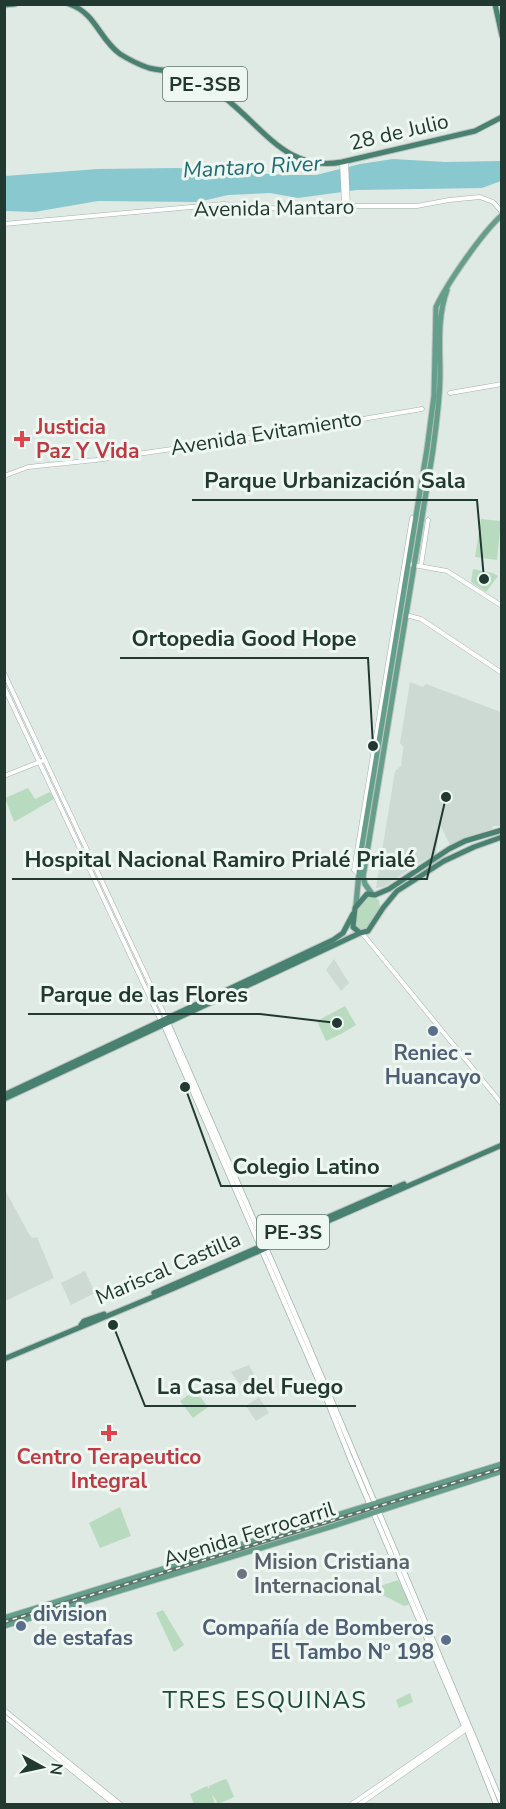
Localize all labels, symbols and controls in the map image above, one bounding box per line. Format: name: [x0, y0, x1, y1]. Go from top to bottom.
road number: PE-3SB: [163, 67, 247, 101]
street label: 28 de Julio: [347, 107, 451, 157]
water label: Mantaro River: [182, 148, 323, 186]
street label: Avenida Mantaro: [193, 193, 355, 223]
street label: Avenida Evitamiento: [168, 404, 364, 462]
place label: Justicia Paz Y Vida: [35, 413, 139, 465]
marker: Justicia Paz Y Vida: [13, 430, 31, 448]
callout: Parque Urbanización Sala: [192, 460, 477, 500]
text: Parque Urbanización Sala: [204, 466, 466, 496]
callout: Ortopedia Good Hope: [120, 618, 368, 658]
text: Ortopedia Good Hope: [132, 624, 357, 654]
callout: Hospital Nacional Ramiro Prialé Prialé: [12, 839, 427, 879]
text: Hospital Nacional Ramiro Prialé Prialé: [24, 845, 416, 875]
callout: Parque de las Flores: [28, 974, 260, 1014]
text: Parque de las Flores: [40, 980, 248, 1010]
marker: Reniec - Huancayo: [426, 1024, 440, 1038]
place label: Reniec - Huancayo: [385, 1039, 481, 1091]
callout: Colegio Latino: [221, 1146, 392, 1186]
text: Colegio Latino: [232, 1152, 380, 1182]
road number: PE-3S: [257, 1215, 329, 1249]
street label: Mariscal Castilla: [91, 1225, 245, 1311]
callout: La Casa del Fuego: [145, 1366, 356, 1406]
text: La Casa del Fuego: [157, 1372, 343, 1402]
marker: Centro Terapeutico Integral: [100, 1424, 118, 1442]
place label: Centro Terapeutico Integral: [17, 1443, 201, 1495]
street label: Avenida Ferrocarril: [160, 1494, 339, 1573]
place label: Mision Cristiana Internacional: [254, 1548, 410, 1600]
marker: Mision Cristiana Internacional: [235, 1567, 249, 1581]
place label: division de estafas: [33, 1600, 133, 1652]
place label: Compañía de Bomberos El Tambo Nº 198: [202, 1614, 434, 1666]
marker: division de estafas: [14, 1619, 28, 1633]
marker: Compañía de Bomberos El Tambo Nº 198: [439, 1633, 453, 1647]
district label: TRES ESQUINAS: [162, 1684, 368, 1716]
north arrow: [12, 1737, 72, 1797]
text: N: [44, 1761, 68, 1776]

